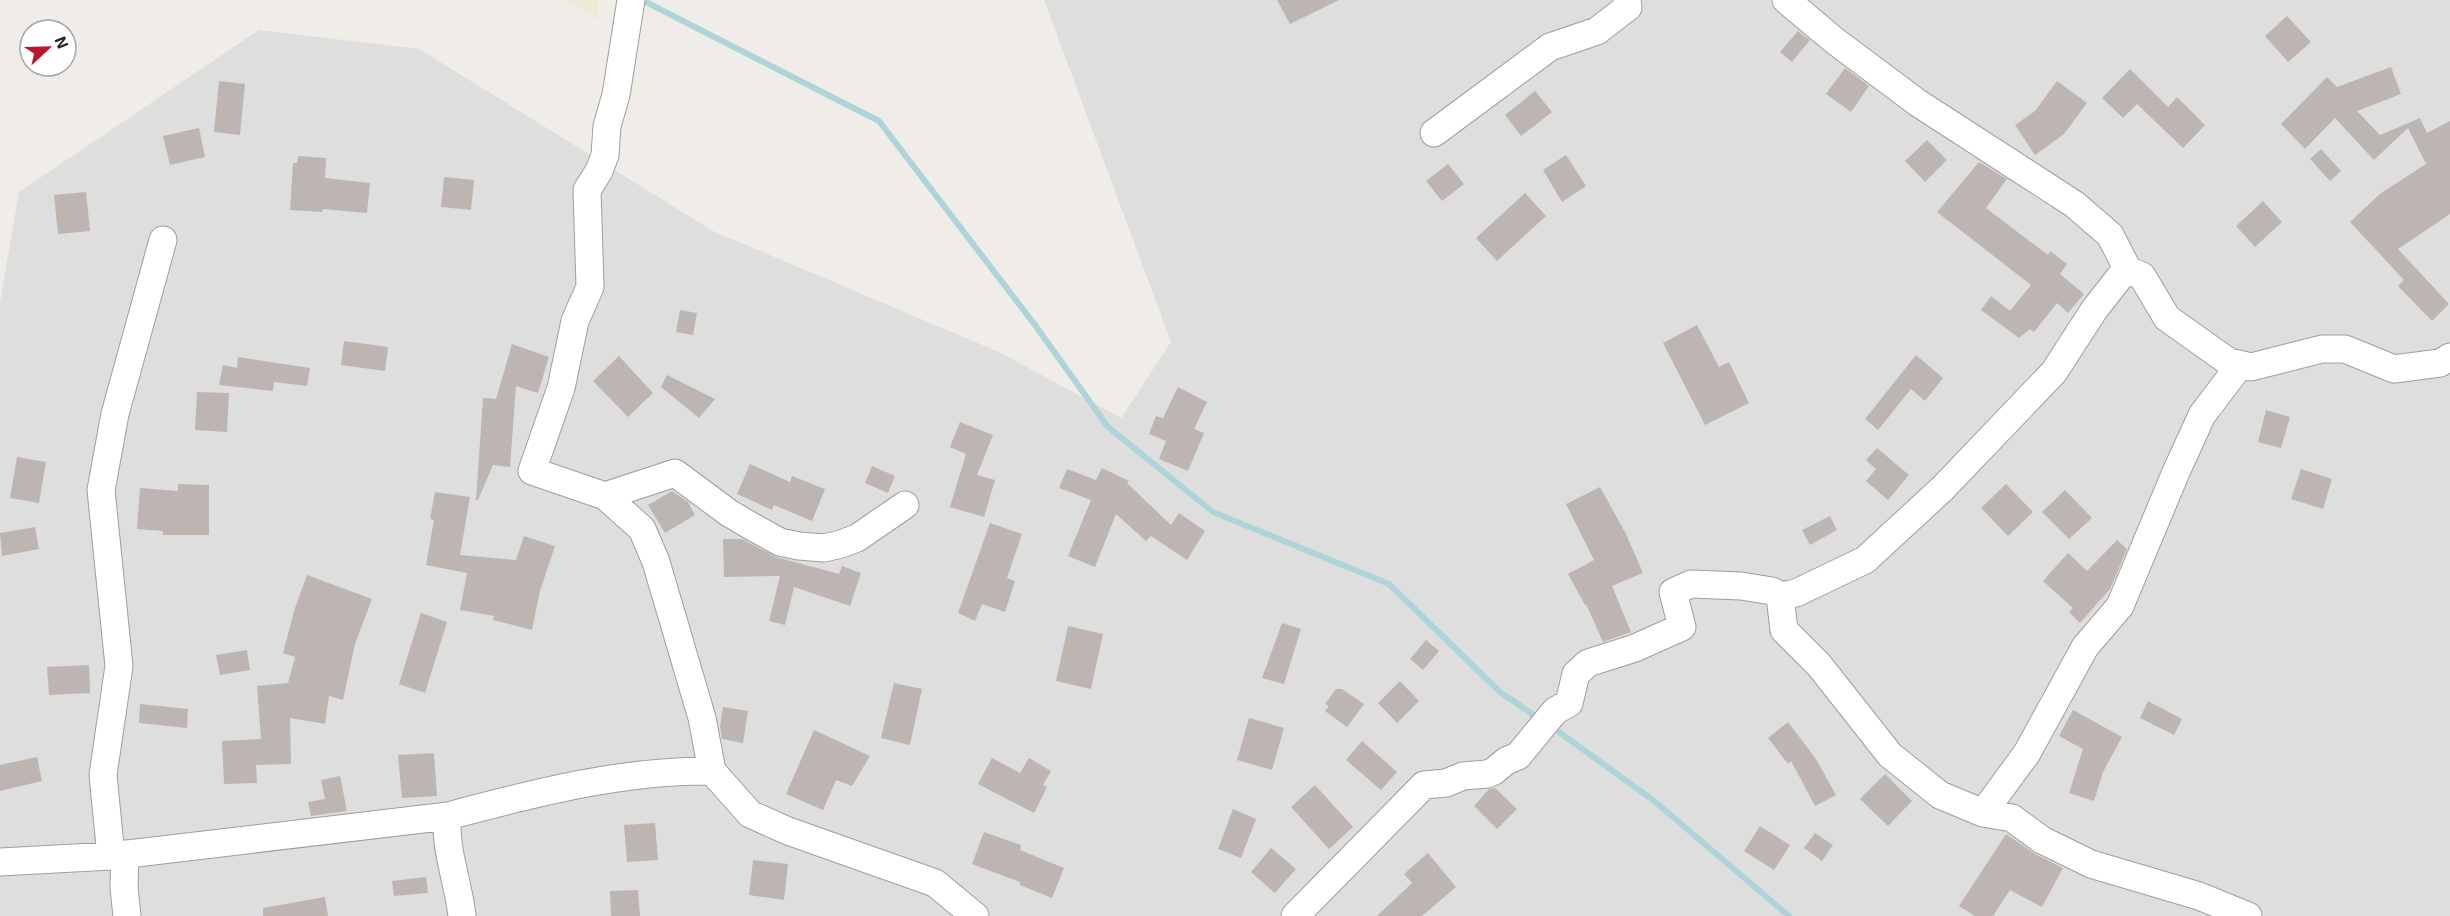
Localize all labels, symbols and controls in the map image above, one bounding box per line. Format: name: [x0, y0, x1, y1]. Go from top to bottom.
north arrow: [18, 18, 78, 78]
text: N: [51, 33, 73, 51]

